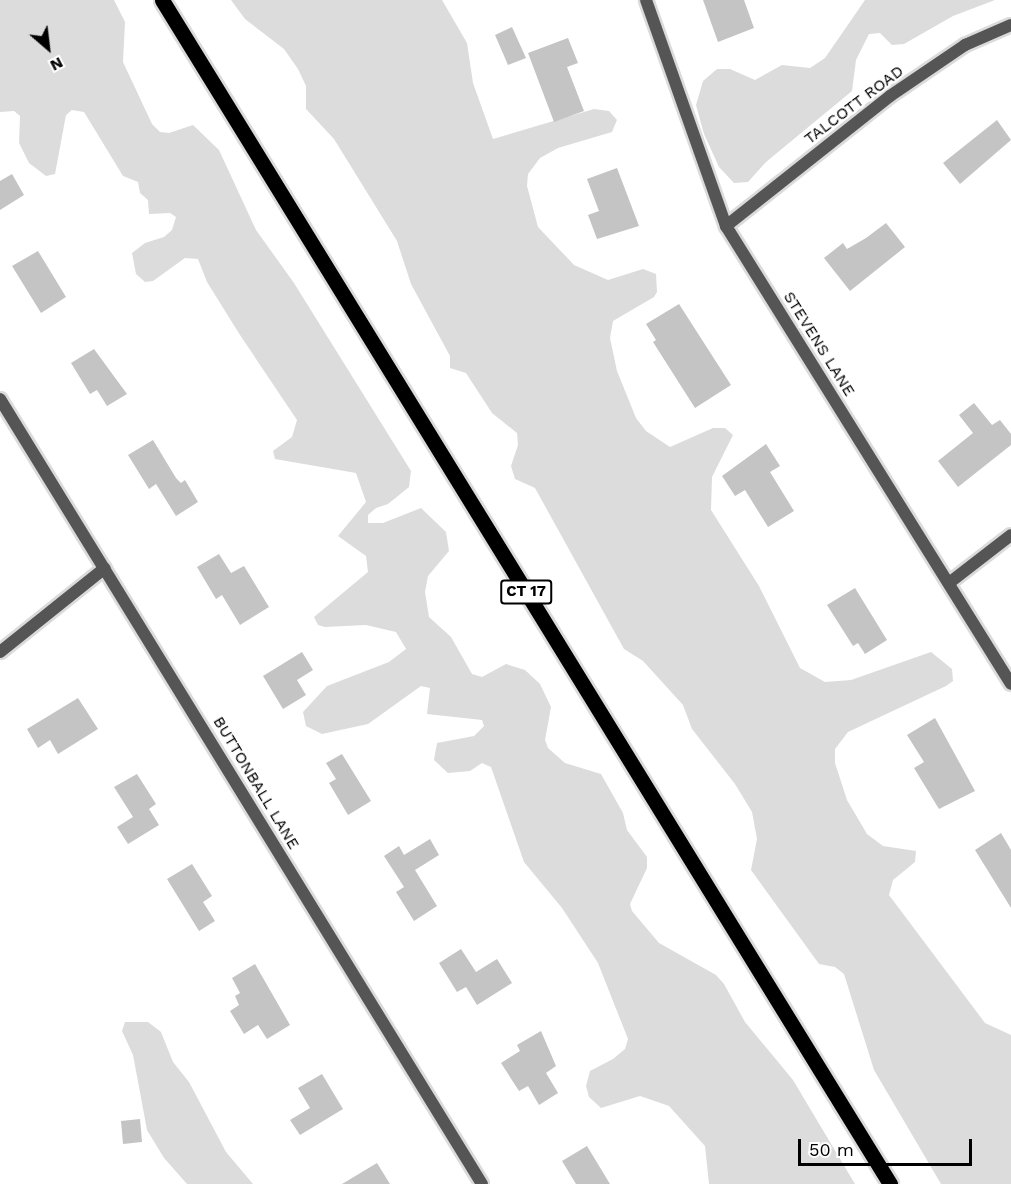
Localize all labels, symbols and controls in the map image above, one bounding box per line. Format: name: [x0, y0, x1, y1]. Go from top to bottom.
north arrow: [18, 18, 78, 78]
text: N: [47, 53, 66, 76]
street label: TALCOTT ROAD: [800, 61, 908, 149]
street label: STEVENS LANE: [779, 288, 859, 400]
road number: CT 17: [499, 580, 553, 604]
street label: BUTTONBALL LANE: [209, 713, 303, 853]
scale bar: [801, 1127, 975, 1165]
text: 50 m: [809, 1139, 854, 1160]

